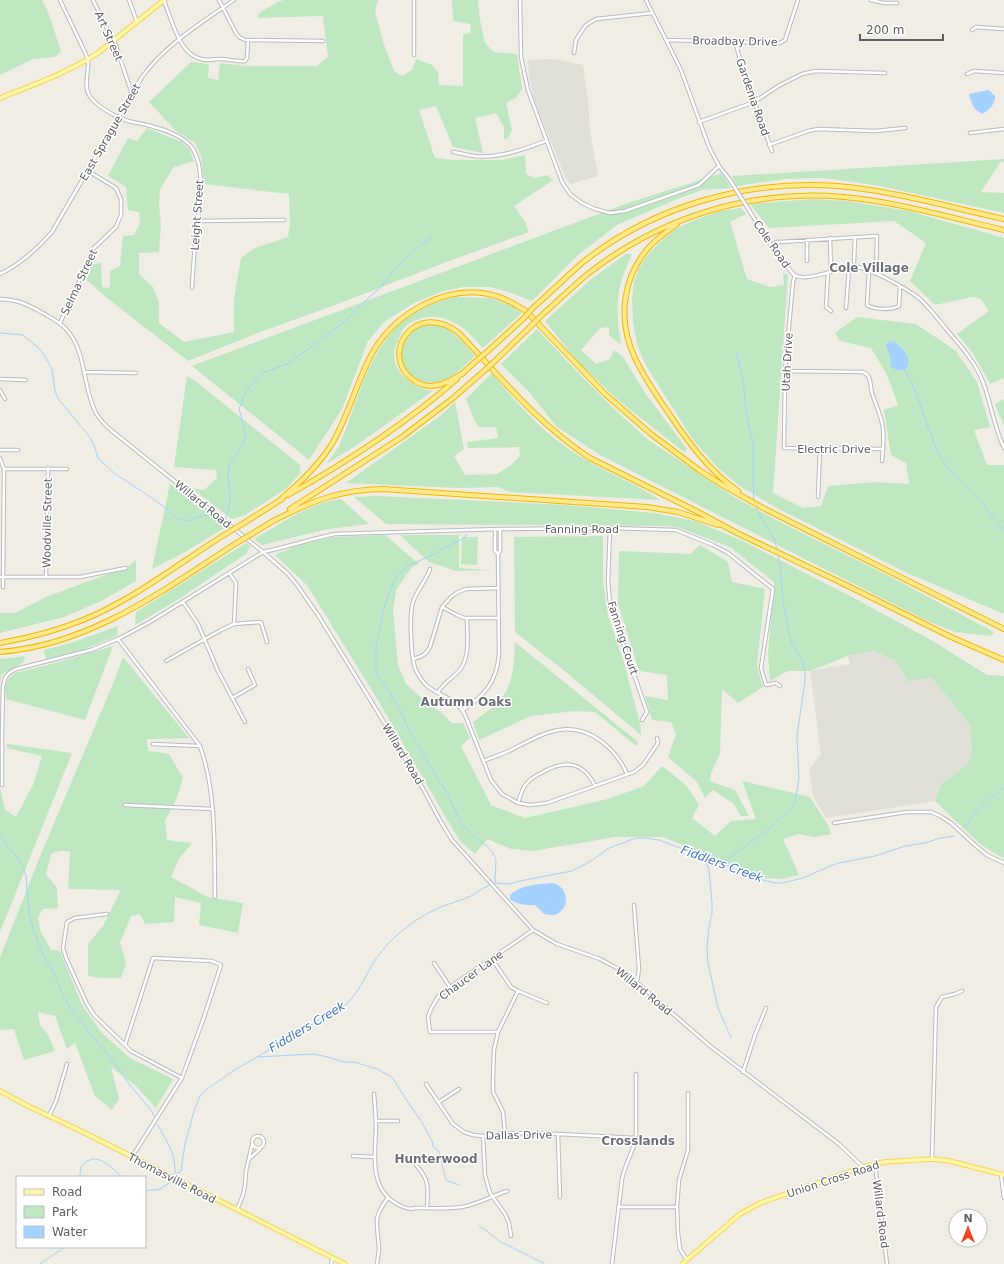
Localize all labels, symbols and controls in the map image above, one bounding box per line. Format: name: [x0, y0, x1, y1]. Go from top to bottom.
street label: Art Street: [92, 9, 126, 64]
scale bar: [860, 16, 943, 42]
text: 200 m: [866, 23, 904, 37]
street label: Broadbay Drive: [692, 34, 778, 49]
street label: Gardenia Road: [733, 57, 772, 138]
street label: East Sprague Street: [77, 81, 144, 183]
street label: Leight Street: [189, 179, 207, 251]
street label: Cole Road: [750, 218, 793, 271]
street label: Selma Street: [59, 247, 101, 317]
district label: Cole Village: [829, 261, 909, 275]
street label: Utah Drive: [779, 332, 796, 392]
street label: Electric Drive: [797, 443, 871, 456]
street label: Woodville Street: [40, 477, 55, 568]
street label: Willard Road: [172, 478, 234, 531]
street label: Fanning Road: [545, 523, 619, 536]
street label: Fanning Court: [604, 600, 641, 677]
district label: Autumn Oaks: [421, 695, 511, 709]
street label: Willard Road: [379, 721, 426, 787]
water label: Fiddlers Creek: [679, 843, 766, 886]
street label: Chaucer Lane: [437, 948, 506, 1003]
street label: Willard Road: [613, 965, 675, 1018]
water label: Fiddlers Creek: [266, 998, 348, 1055]
street label: Dallas Drive: [486, 1128, 553, 1143]
district label: Crosslands: [601, 1134, 675, 1148]
street label: Thomasville Road: [125, 1150, 218, 1206]
district label: Hunterwood: [394, 1152, 478, 1166]
street label: Union Cross Road: [785, 1158, 881, 1201]
legend: [16, 1176, 146, 1248]
street label: Willard Road: [870, 1179, 891, 1249]
text: Road: [52, 1185, 82, 1199]
text: Park: [52, 1205, 78, 1219]
north arrow: [948, 1208, 988, 1248]
text: N: [963, 1212, 973, 1225]
text: Water: [52, 1225, 88, 1239]

